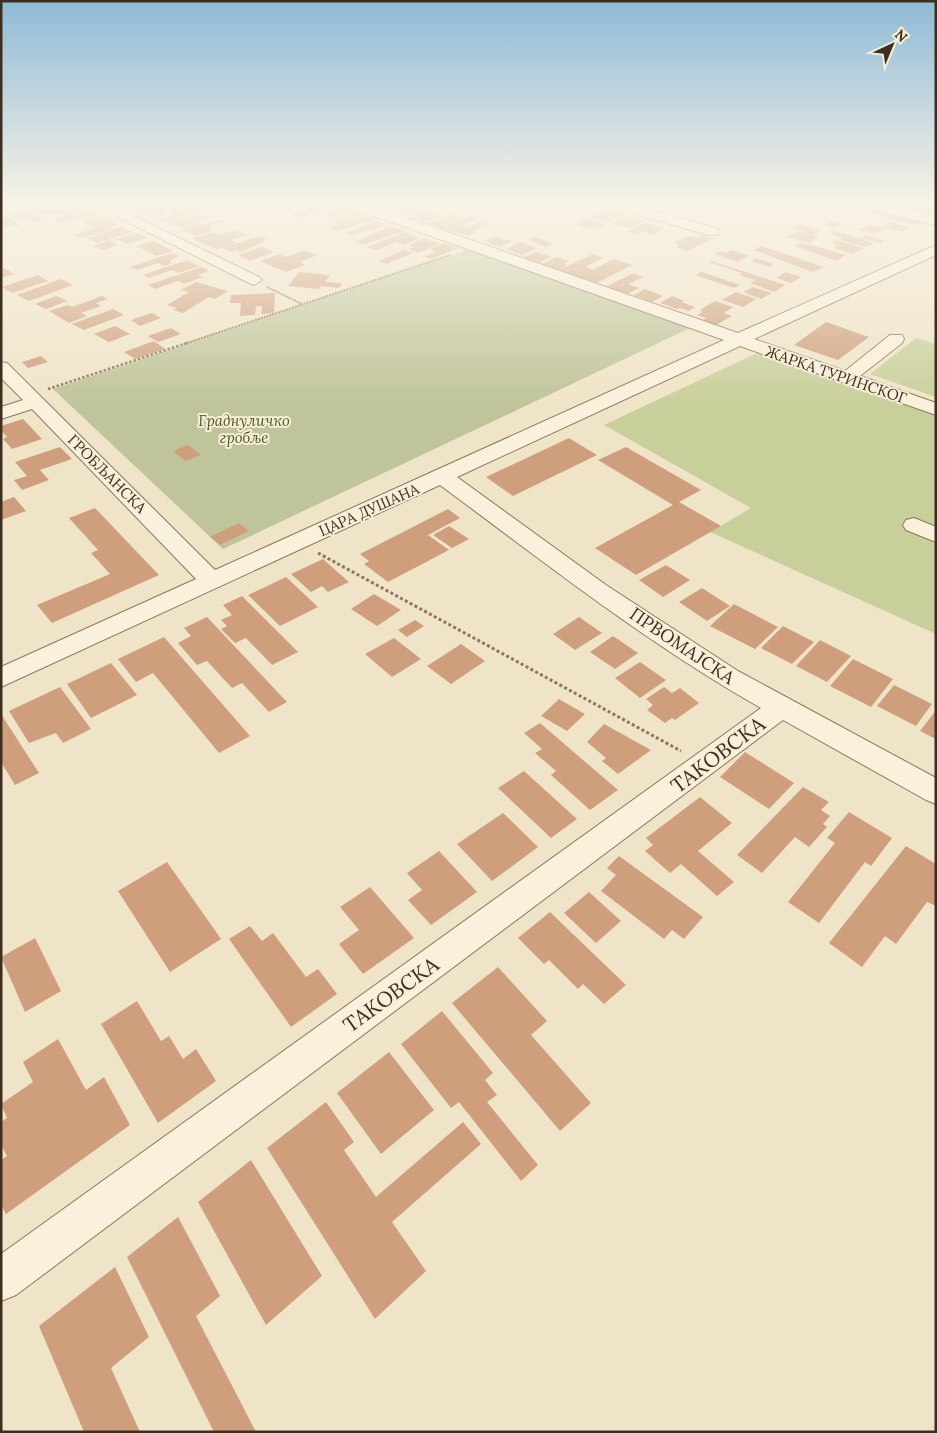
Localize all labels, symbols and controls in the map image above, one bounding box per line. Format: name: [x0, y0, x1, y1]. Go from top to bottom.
north arrow: [867, 20, 917, 70]
text: N: [891, 25, 911, 46]
street label: ЖАРКА ТУРИНСКОГ: [763, 341, 909, 408]
park label: Граднуличко гробље: [198, 411, 290, 447]
street label: ГРОБЉАНСКА: [64, 430, 151, 517]
street label: ЦАРА ДУШАНА: [316, 479, 423, 540]
street label: ПРВОМАЈСКА: [625, 602, 740, 690]
street label: ТАКОВСКА: [665, 710, 771, 799]
street label: ТАКОВСКА: [338, 950, 444, 1038]

